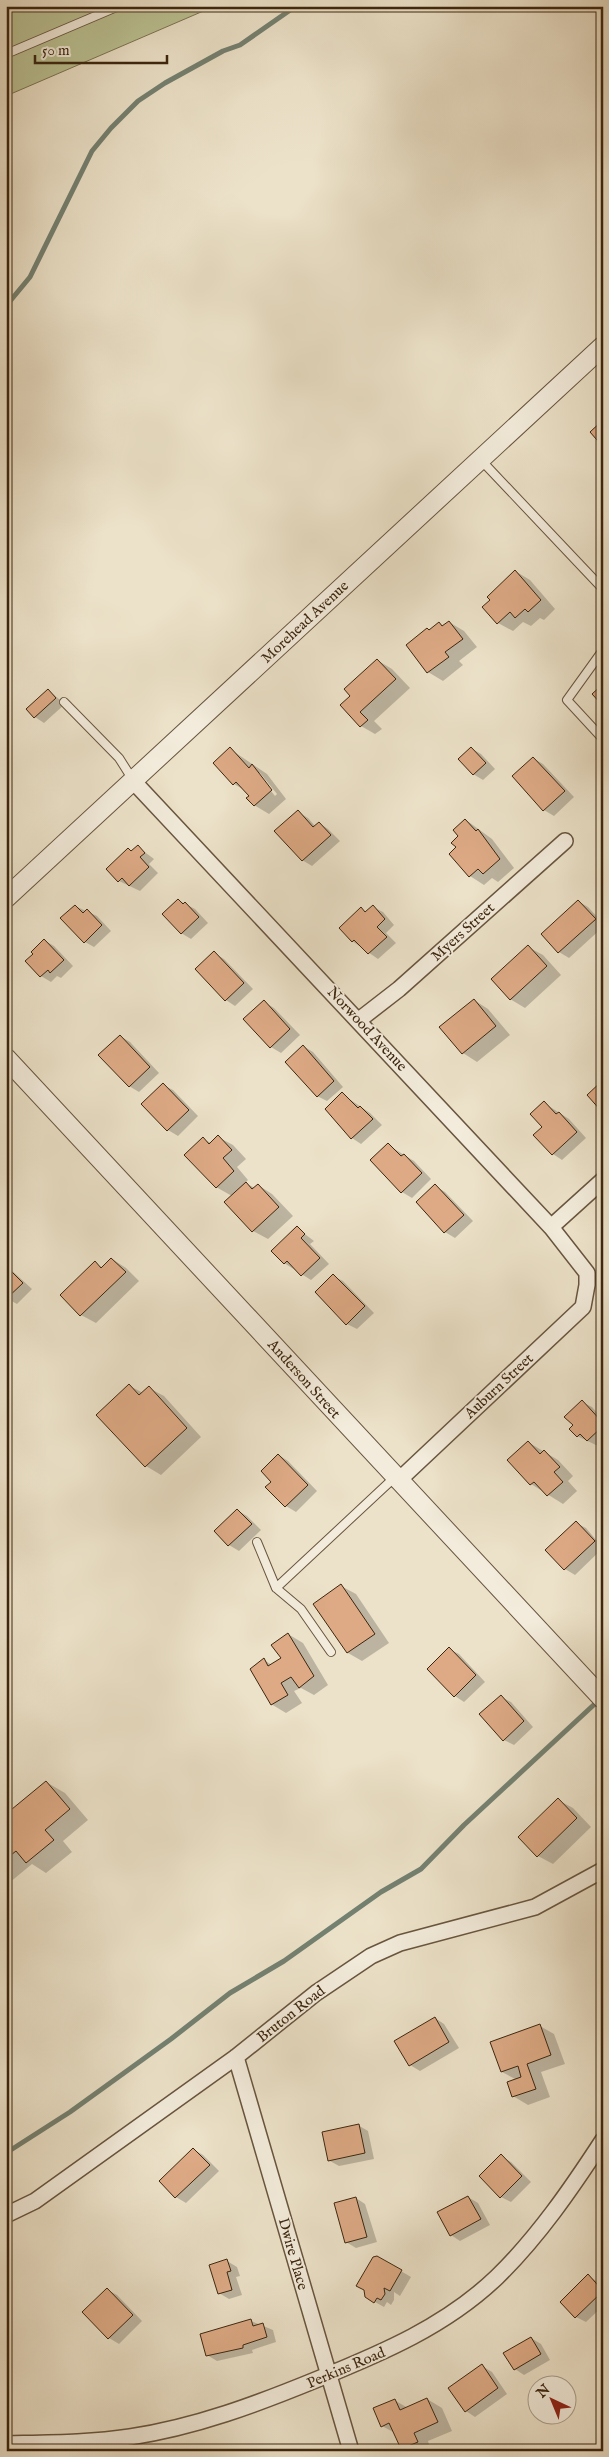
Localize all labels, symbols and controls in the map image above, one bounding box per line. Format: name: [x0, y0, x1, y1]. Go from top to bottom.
scale bar: [35, 32, 168, 64]
text: 50 m: [42, 41, 70, 60]
street label: Morehead Avenue: [257, 577, 353, 667]
street label: Myers Street: [427, 898, 499, 966]
street label: Norwood Avenue: [323, 983, 411, 1075]
street label: Anderson Street: [263, 1335, 345, 1423]
street label: Auburn Street: [460, 1349, 538, 1424]
street label: Bruton Road: [253, 1981, 330, 2047]
street label: Dwire Place: [274, 2216, 312, 2292]
street label: Perkins Road: [304, 2343, 389, 2393]
north arrow: [526, 2374, 576, 2424]
text: N: [532, 2381, 554, 2403]

